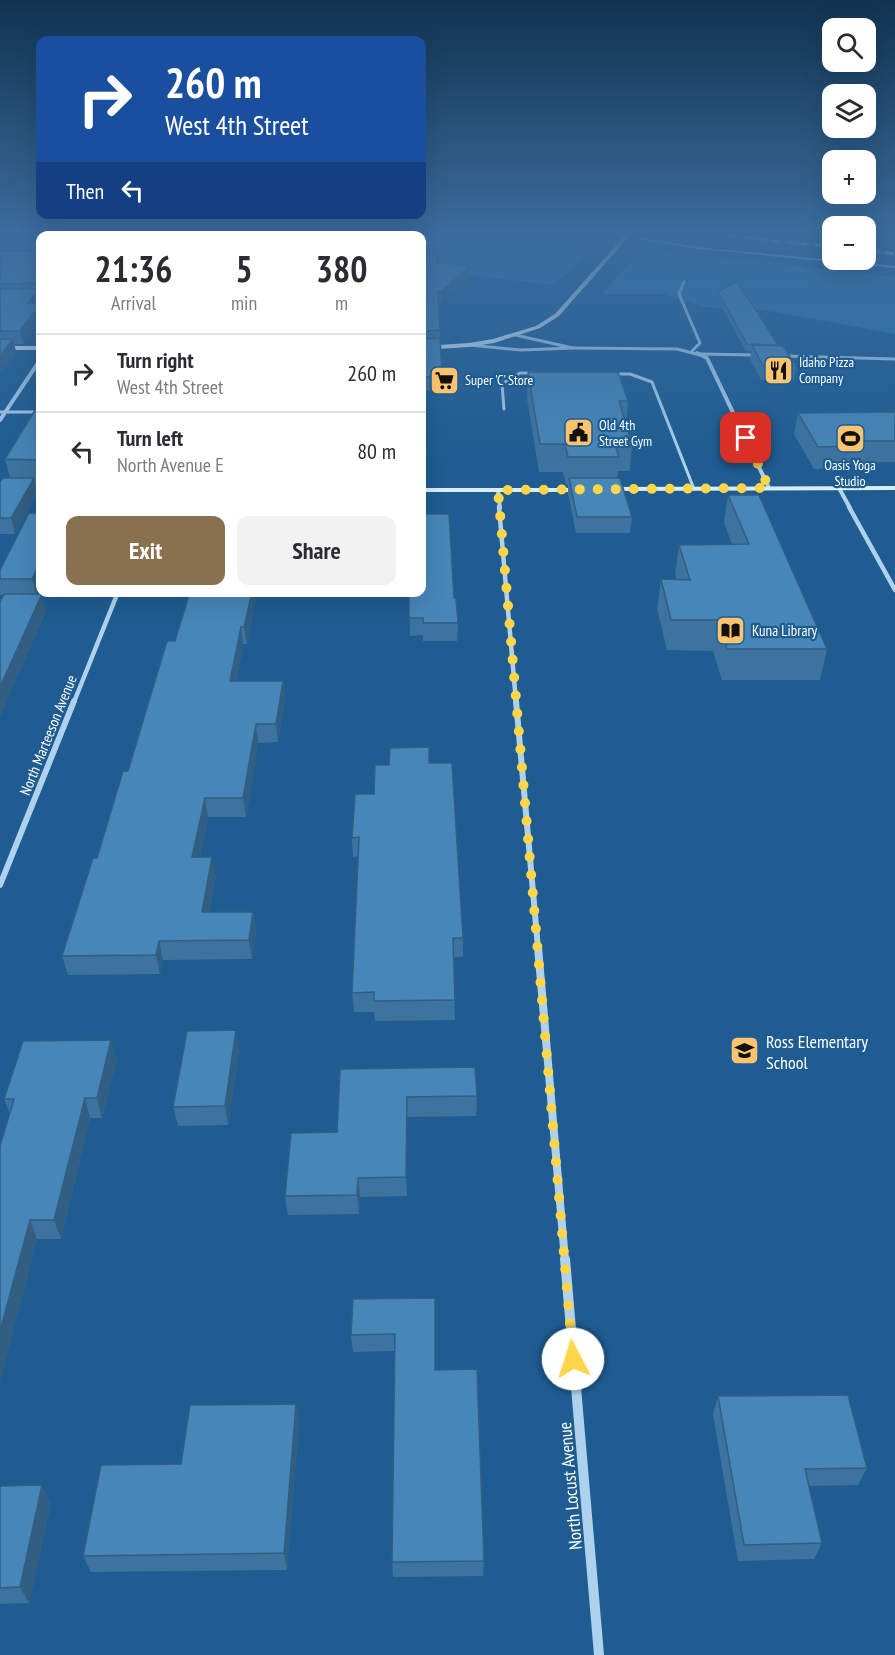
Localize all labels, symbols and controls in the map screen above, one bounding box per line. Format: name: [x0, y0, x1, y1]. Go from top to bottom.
map controls: [822, 18, 876, 270]
button: search: [822, 18, 876, 72]
text: 260 m: [165, 55, 262, 110]
icon: right: [66, 60, 144, 138]
button: layers: [822, 84, 876, 138]
text: West 4th Street: [165, 108, 309, 142]
button: +: [822, 150, 876, 204]
icon: left: [116, 174, 149, 207]
text: Then: [66, 177, 104, 205]
button: −: [822, 216, 876, 270]
text: 21:36: [95, 245, 172, 292]
text: 5: [235, 245, 253, 292]
text: 380: [316, 245, 367, 292]
text: Arrival: [111, 290, 156, 316]
text: min: [231, 290, 257, 316]
text: m: [335, 290, 348, 316]
text: Turn right: [117, 346, 194, 374]
place label: Idaho Pizza Company: [799, 353, 854, 387]
restaurant icon: Idaho Pizza Company: [762, 354, 794, 386]
icon: right: [66, 357, 99, 390]
text: 260 m: [347, 359, 396, 387]
supermarket icon: Super 'C' Store: [428, 364, 460, 396]
place label: Super 'C' Store: [465, 371, 534, 389]
text: West 4th Street: [117, 374, 223, 400]
pin: [720, 412, 771, 463]
place label: Old 4th Street Gym: [599, 416, 652, 450]
public building icon: Old 4th Street Gym: [562, 417, 594, 449]
icon: arrive: [729, 421, 762, 454]
sports icon: Oasis Yoga Studio: [834, 422, 866, 454]
text: Turn left: [117, 424, 183, 452]
icon: left: [66, 435, 99, 468]
text: 80 m: [357, 437, 396, 465]
text: North Avenue E: [117, 452, 224, 478]
place label: Oasis Yoga Studio: [824, 456, 876, 490]
button: Exit: [66, 516, 225, 585]
button: Share: [237, 516, 396, 585]
library icon: Kuna Library: [715, 614, 747, 646]
place label: Kuna Library: [752, 621, 818, 640]
street label: North Marteeson Avenue: [15, 672, 81, 798]
place label: Ross Elementary School: [766, 1030, 868, 1074]
school or university icon: Ross Elementary School: [729, 1035, 761, 1067]
position arrow: [541, 1327, 605, 1391]
street label: North Locust Avenue: [553, 1421, 587, 1551]

